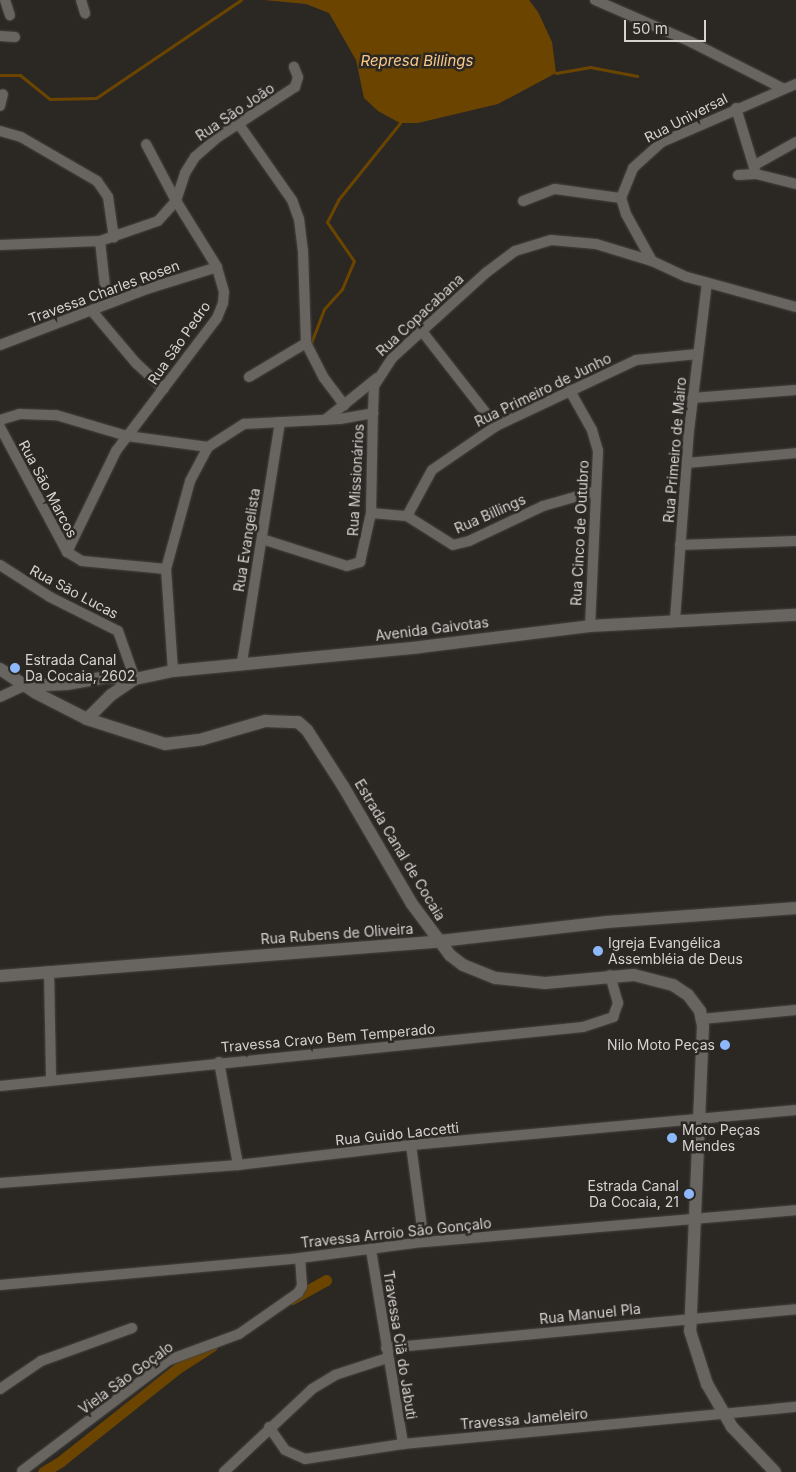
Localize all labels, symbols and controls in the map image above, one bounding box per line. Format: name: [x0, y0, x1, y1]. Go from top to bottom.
scale bar: [626, 10, 708, 42]
text: 50 m: [632, 19, 668, 38]
water label: Represa Billings: [361, 52, 473, 70]
street label: Rua São João: [193, 80, 277, 144]
street label: Rua Universal: [642, 90, 730, 146]
street label: Travessa Charles Rosen: [26, 257, 182, 327]
street label: Rua Copacabana: [373, 270, 467, 360]
street label: Rua São Pedro: [144, 298, 214, 388]
street label: Rua Primeiro de Junho: [472, 350, 614, 430]
street label: Rua Primeiro de Mairo: [660, 376, 690, 524]
street label: Rua Missionários: [345, 423, 367, 537]
street label: Rua São Marcos: [15, 438, 81, 540]
street label: Rua Cinco de Outubro: [568, 460, 592, 606]
street label: Rua Evangelista: [231, 487, 263, 593]
street label: Rua Billings: [452, 491, 528, 537]
street label: Rua São Lucas: [27, 562, 121, 622]
street label: Avenida Gaivotas: [374, 614, 490, 644]
place label: Estrada Canal Da Cocaia, 2602: [25, 652, 135, 684]
marker: Estrada Canal Da Cocaia, 2602: [9, 662, 21, 674]
street label: Estrada Canal de Cocaia: [351, 776, 449, 924]
street label: Rua Rubens de Oliveira: [260, 920, 414, 948]
place label: Igreja Evangélica Assembléia de Deus: [608, 935, 743, 968]
marker: Igreja Evangélica Assembléia de Deus: [592, 945, 604, 957]
street label: Travessa Cravo Bem Temperado: [220, 1020, 436, 1056]
place label: Nilo Moto Peças: [607, 1037, 715, 1053]
marker: Nilo Moto Peças: [719, 1039, 731, 1051]
street label: Rua Guido Laccetti: [334, 1119, 460, 1149]
place label: Moto Peças Mendes: [682, 1122, 760, 1154]
marker: Moto Peças Mendes: [666, 1132, 678, 1144]
place label: Estrada Canal Da Cocaia, 21: [588, 1178, 679, 1210]
marker: Estrada Canal Da Cocaia, 21: [683, 1188, 695, 1200]
street label: Travessa Arroio São Gonçalo: [300, 1215, 492, 1251]
street label: Travessa Ciã do Jabuti: [380, 1269, 420, 1421]
street label: Rua Manuel Pla: [538, 1300, 642, 1328]
street label: Viela São Goçalo: [76, 1338, 176, 1418]
street label: Travessa Jameleiro: [459, 1405, 589, 1433]

